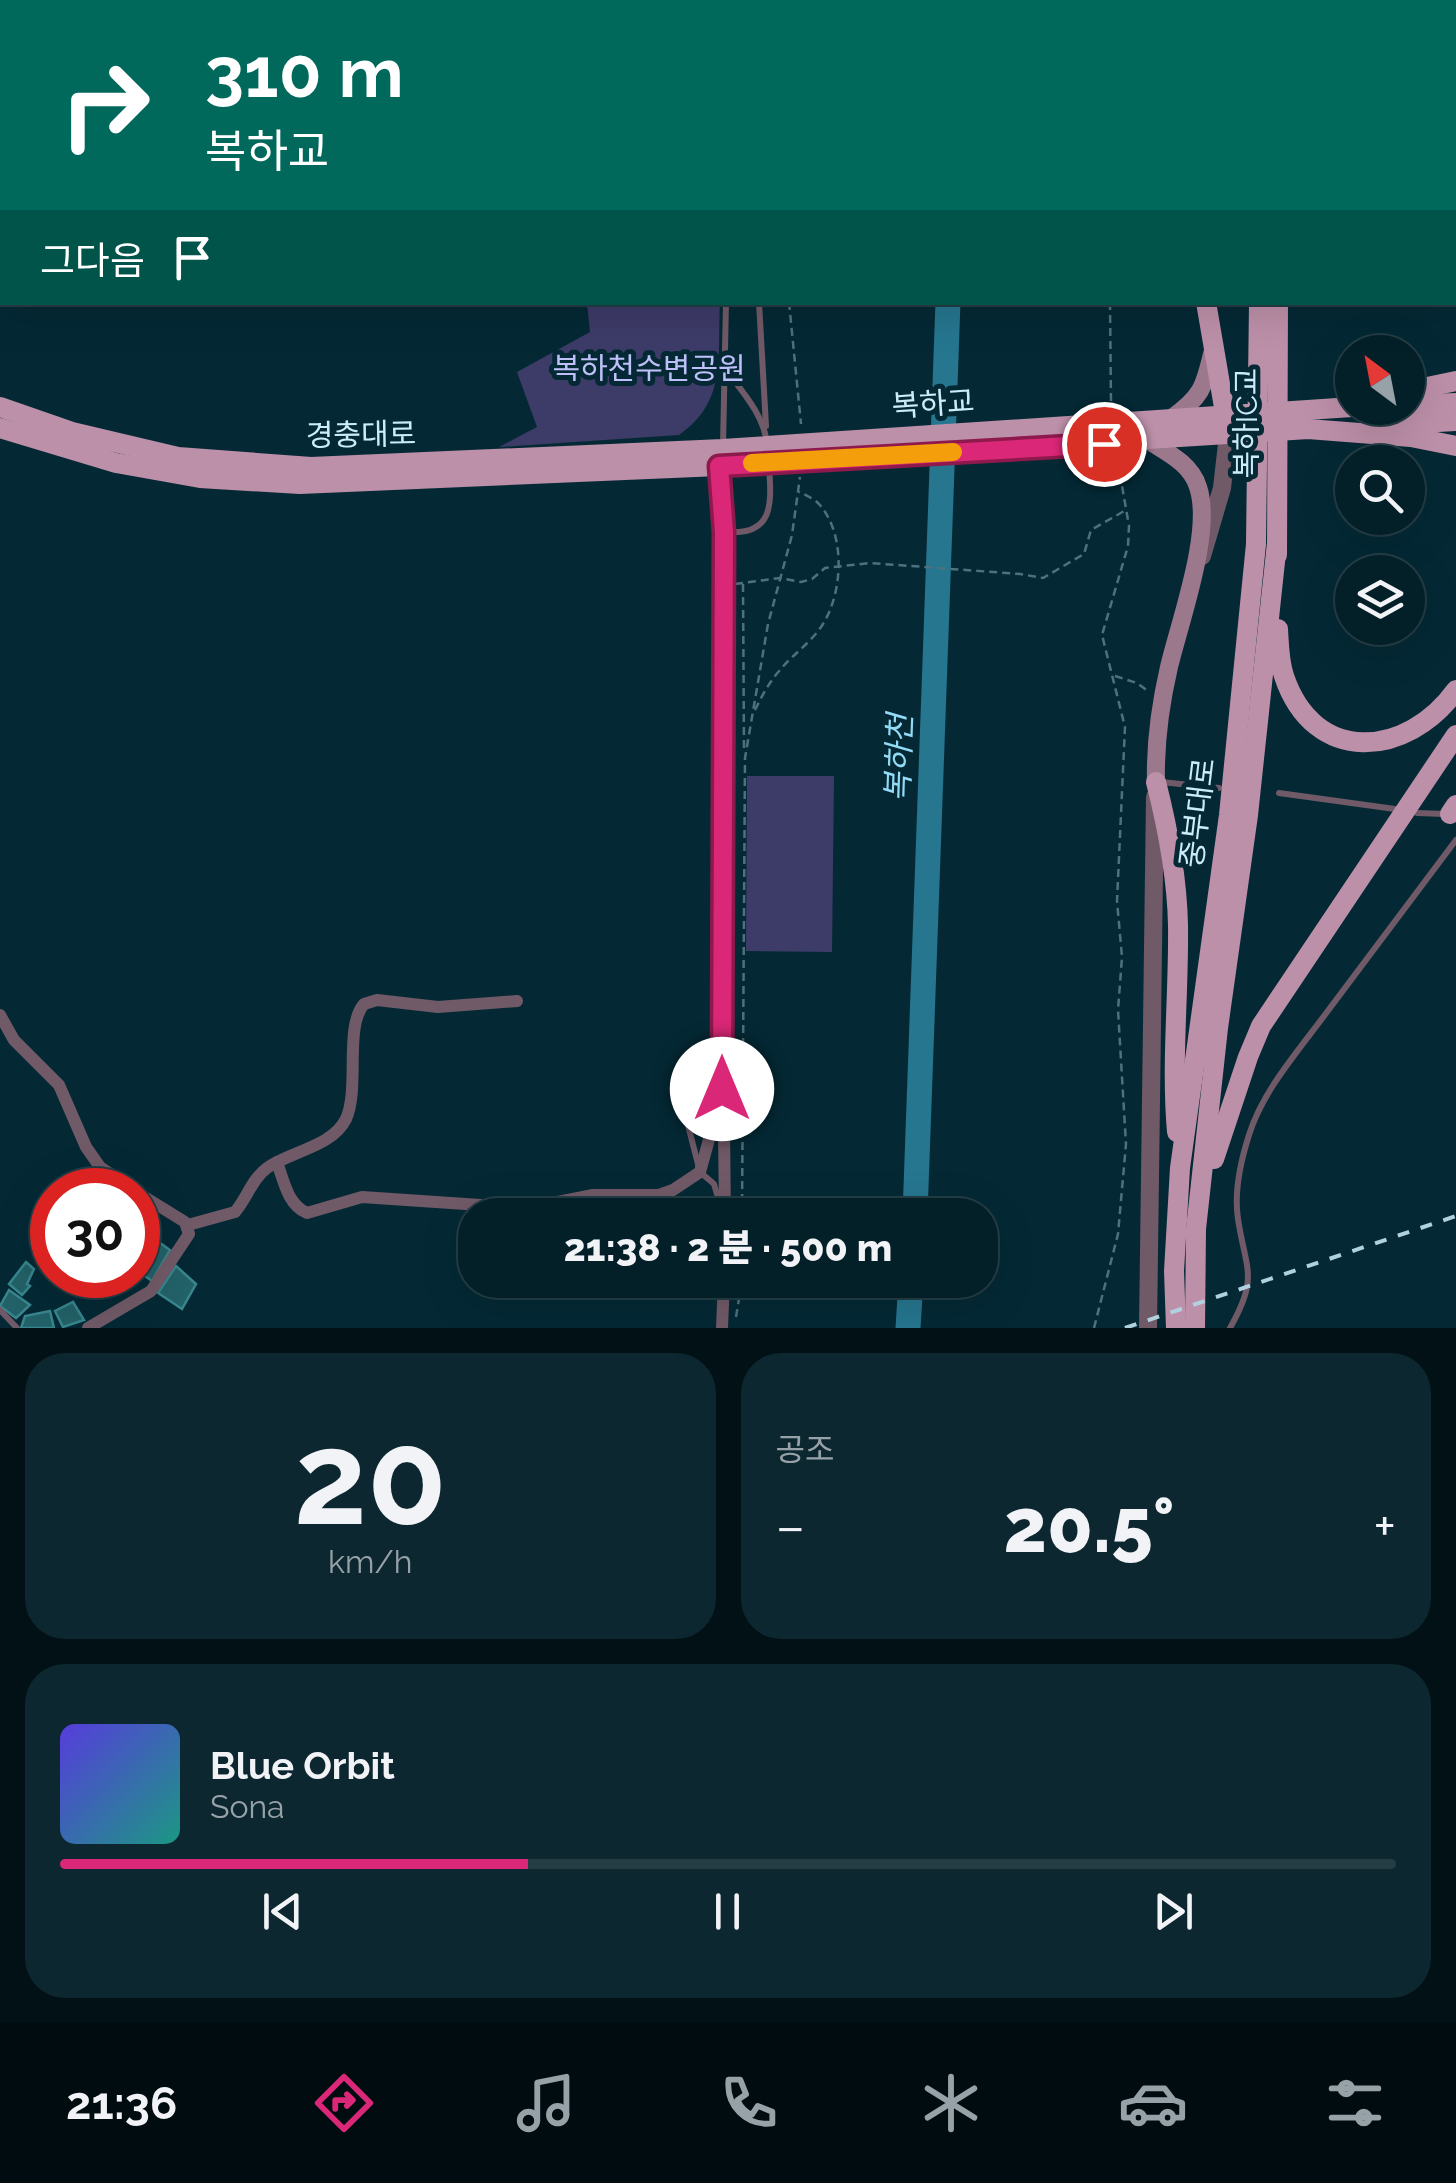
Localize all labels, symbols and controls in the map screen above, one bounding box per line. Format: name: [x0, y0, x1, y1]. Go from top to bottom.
text: 310 m: [205, 31, 404, 113]
icon: right: [40, 40, 170, 170]
text: 복하교: [205, 125, 329, 178]
icon: arrive: [165, 230, 220, 285]
text: 그다음: [40, 238, 145, 283]
north arrow: [1335, 335, 1425, 425]
map controls: [1335, 335, 1425, 645]
park label: 복하천수변공원: [552, 351, 746, 386]
street label: 복하IC교: [1229, 368, 1264, 478]
street label: 복하교: [890, 383, 975, 424]
pin: [1062, 402, 1147, 487]
street label: 경충대로: [305, 416, 416, 453]
icon: arrive: [1077, 417, 1132, 472]
button: search: [1335, 445, 1425, 535]
button: layers: [1335, 555, 1425, 645]
water label: 복하천: [878, 710, 919, 803]
street label: 중부대로: [1173, 756, 1222, 870]
position arrow: [670, 1037, 774, 1141]
speed limit sign: 30: [30, 1168, 160, 1298]
text: 21:38 · 2 분 · 500 m: [564, 1225, 892, 1270]
text: 20: [294, 1402, 447, 1554]
text: 공조: [776, 1431, 834, 1468]
text: 20.5°: [1004, 1481, 1175, 1570]
text: −: [776, 1494, 805, 1559]
text: +: [1373, 1494, 1396, 1559]
text: km/h: [328, 1543, 412, 1580]
text: Blue Orbit: [210, 1743, 395, 1788]
text: Sona: [210, 1788, 285, 1825]
icon: previous: [255, 1884, 310, 1939]
icon: pause: [700, 1884, 755, 1939]
icon: next: [1146, 1884, 1201, 1939]
icon: directions: [309, 2068, 379, 2138]
icon: music: [511, 2068, 581, 2138]
icon: phone: [714, 2068, 784, 2138]
icon: climate: [916, 2068, 986, 2138]
icon: car: [1118, 2068, 1188, 2138]
icon: filters: [1320, 2068, 1390, 2138]
text: 21:36: [66, 2077, 177, 2130]

